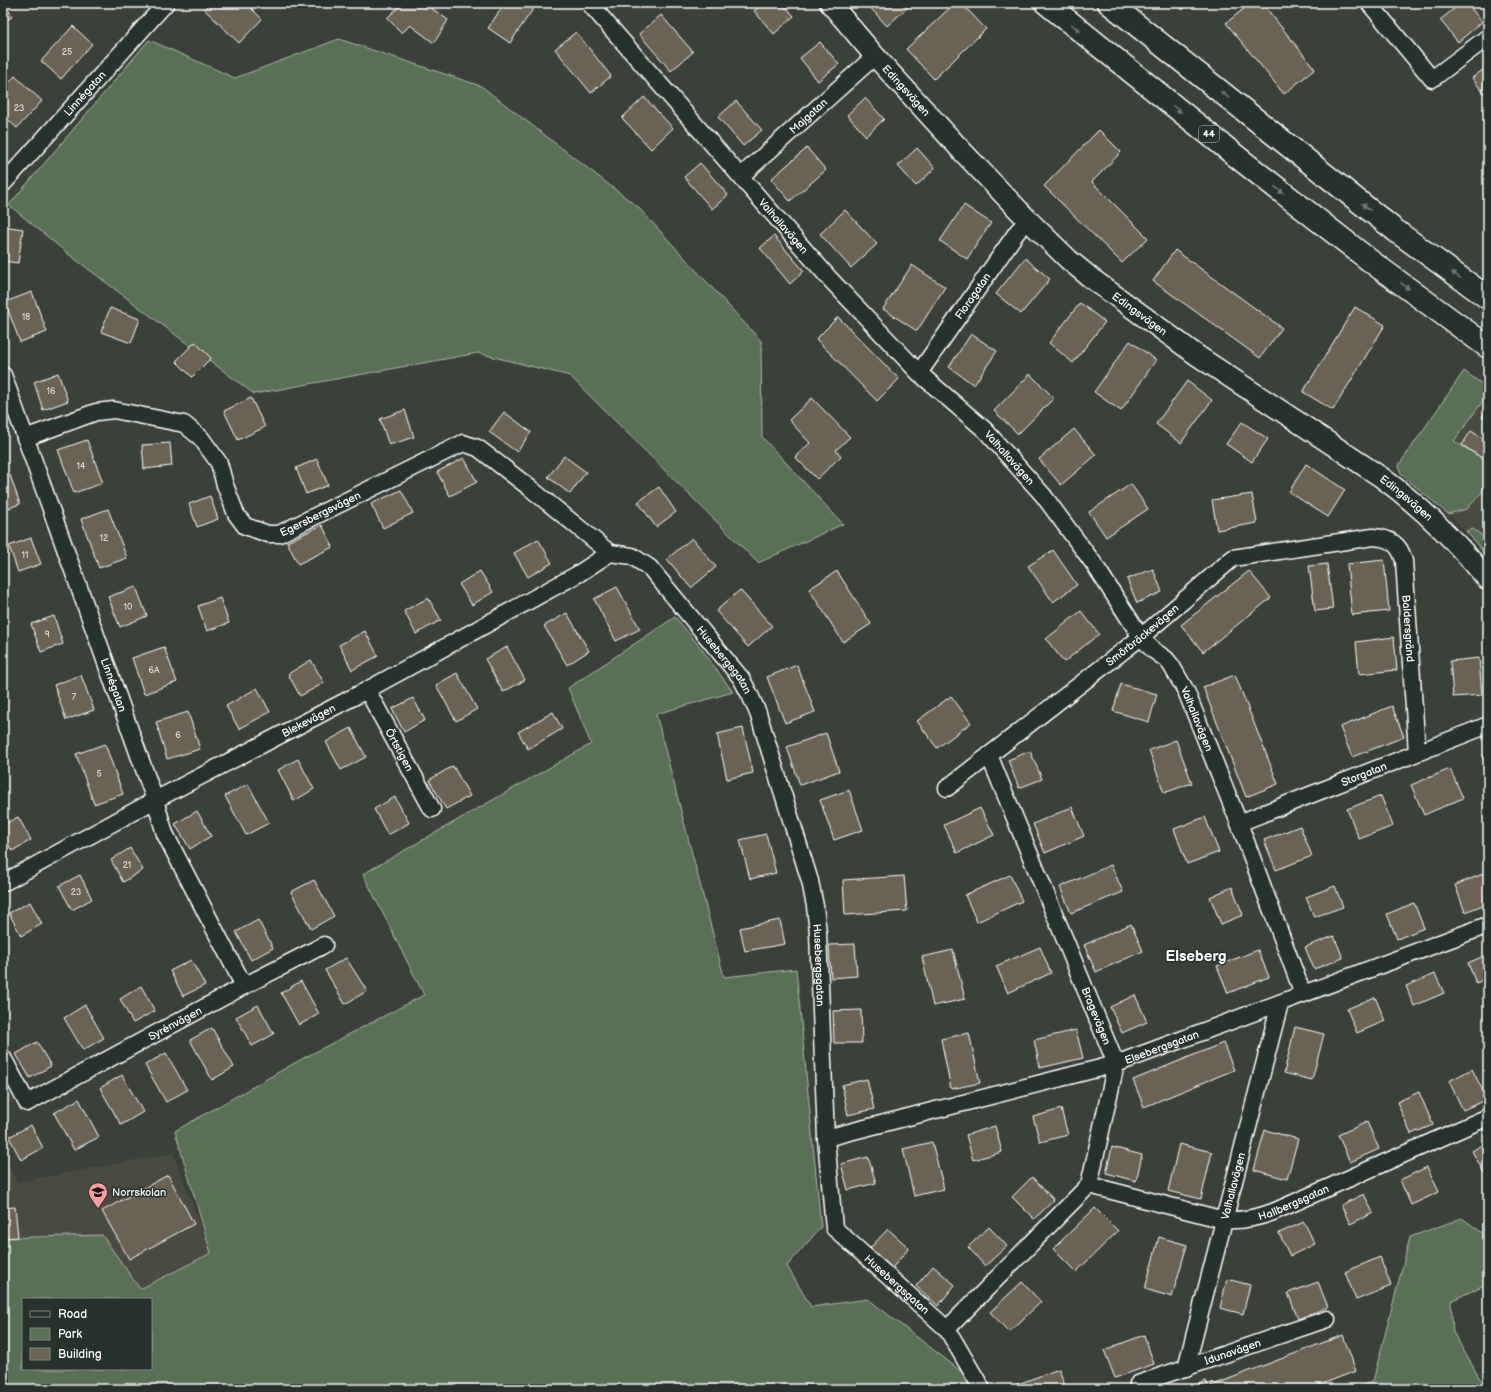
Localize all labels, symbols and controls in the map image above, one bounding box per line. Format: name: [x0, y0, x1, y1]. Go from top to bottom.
one-way arrow: [1070, 23, 1081, 32]
house number: 25: [62, 47, 72, 58]
street label: Edingsvägen: [880, 62, 933, 119]
street label: Linnégatan: [61, 68, 108, 119]
one-way arrow: [1219, 91, 1230, 100]
street label: Majgatan: [786, 96, 830, 136]
house number: 23: [14, 103, 25, 114]
one-way arrow: [1172, 105, 1183, 113]
road number: 44: [1199, 126, 1219, 142]
one-way arrow: [1274, 185, 1285, 194]
street label: Valhallavägen: [756, 196, 811, 256]
one-way arrow: [1360, 203, 1371, 211]
street label: Floragatan: [952, 270, 993, 321]
one-way arrow: [1451, 271, 1462, 279]
one-way arrow: [1400, 282, 1410, 290]
street label: Edingsvägen: [1110, 289, 1170, 338]
house number: 18: [22, 312, 30, 323]
house number: 16: [47, 386, 56, 397]
street label: Valhallavägen: [982, 428, 1037, 487]
house number: 14: [77, 461, 86, 472]
street label: Edingsvägen: [1377, 472, 1435, 523]
street label: Egersbergsvägen: [278, 488, 363, 539]
house number: 12: [100, 533, 109, 544]
house number: 11: [22, 550, 28, 561]
street label: Baldersgränd: [1400, 594, 1417, 662]
street label: Smörbräckevägen: [1103, 601, 1181, 669]
house number: 10: [124, 602, 132, 613]
street label: Husebergsgatan: [694, 623, 755, 696]
house number: 9: [44, 629, 50, 640]
street label: Linnégatan: [98, 656, 129, 713]
house number: 6A: [149, 665, 160, 676]
street label: Valhallavägen: [1178, 684, 1216, 753]
house number: 7: [72, 692, 77, 703]
street label: Blekevägen: [279, 701, 337, 740]
street label: Örtstigen: [383, 726, 416, 773]
house number: 6: [175, 730, 181, 741]
street label: Storgatan: [1339, 759, 1388, 789]
house number: 5: [96, 769, 102, 780]
house number: 21: [123, 860, 131, 871]
house number: 23: [71, 887, 82, 898]
street label: Husebergsgatan: [811, 923, 827, 1006]
district label: Elseberg: [1165, 947, 1227, 966]
street label: Bragevägen: [1079, 985, 1113, 1047]
street label: Syrénvägen: [146, 1004, 204, 1043]
street label: Elsebergsgatan: [1123, 1027, 1200, 1067]
street label: Valhallavägen: [1218, 1151, 1248, 1221]
school or university icon: Norrskolan: [87, 1181, 109, 1209]
street label: Hallbergsgatan: [1257, 1182, 1331, 1223]
place label: Norrskolan: [112, 1186, 166, 1199]
street label: Husebergsgatan: [862, 1252, 932, 1317]
legend: [22, 1298, 152, 1370]
text: Road: [58, 1307, 87, 1322]
text: Park: [58, 1327, 82, 1342]
street label: Idunavägen: [1203, 1336, 1263, 1367]
text: Building: [58, 1347, 102, 1362]

